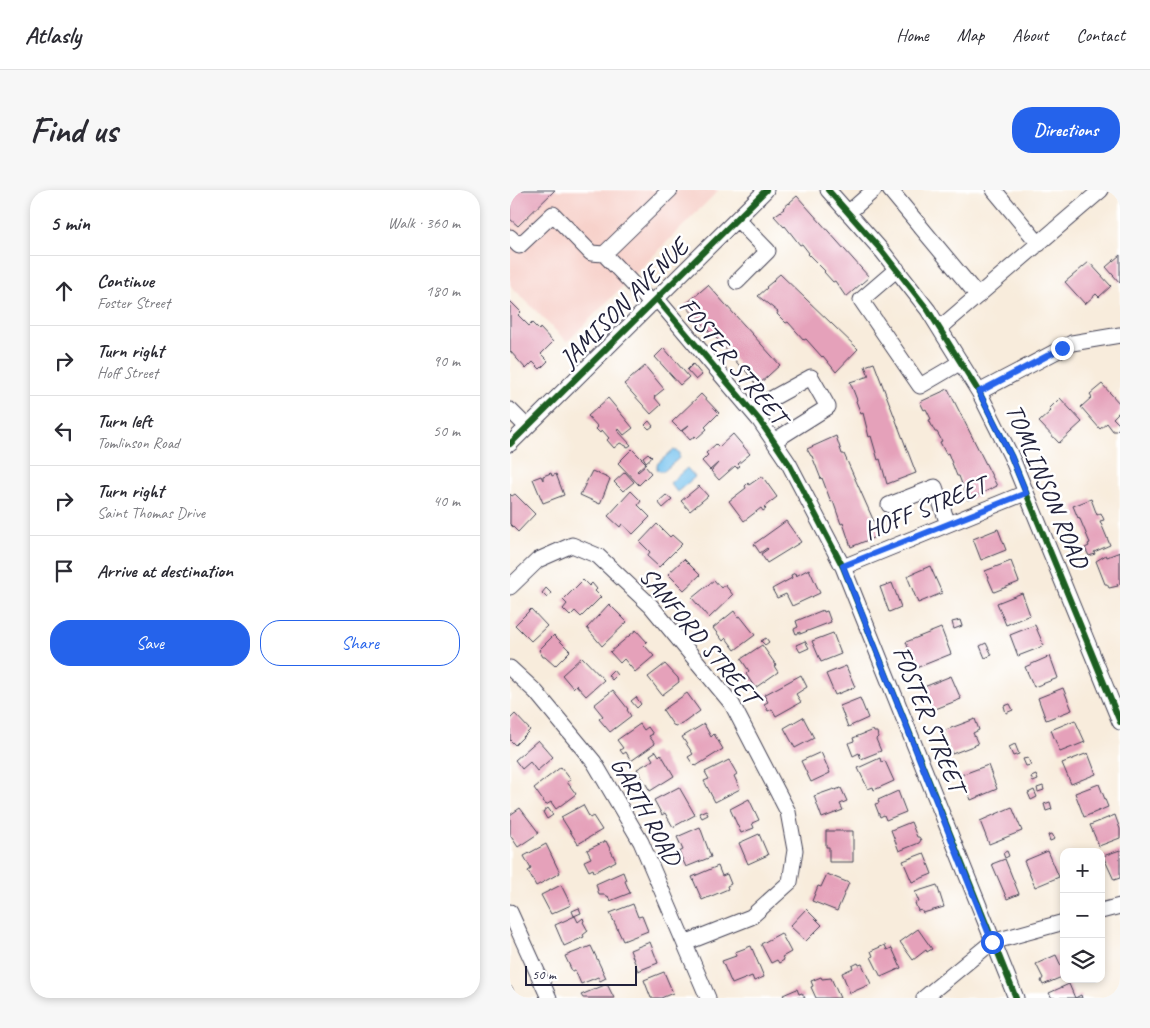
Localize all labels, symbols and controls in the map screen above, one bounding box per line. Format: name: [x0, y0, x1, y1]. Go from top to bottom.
text: Atlasly: [25, 20, 81, 50]
text: Home: [896, 24, 929, 46]
text: Map: [957, 24, 984, 46]
text: About: [1012, 24, 1048, 46]
text: Contact: [1076, 24, 1125, 46]
button: Directions: [1012, 107, 1120, 153]
text: Find us: [30, 108, 117, 153]
text: 5 min: [50, 210, 90, 236]
text: Walk · 360 m: [388, 213, 460, 233]
street label: JAMISON AVENUE: [552, 230, 697, 375]
text: Continue: [97, 269, 154, 293]
icon: ahead: [50, 277, 78, 305]
text: 180 m: [426, 281, 460, 301]
street label: FOSTER STREET: [672, 291, 798, 436]
text: Foster Street: [97, 293, 170, 313]
route end: [1051, 337, 1074, 360]
text: Turn right: [97, 339, 164, 363]
icon: right: [50, 347, 78, 375]
text: 90 m: [433, 351, 460, 371]
text: Hoff Street: [97, 363, 158, 383]
street label: TOMLINSON ROAD: [998, 399, 1097, 574]
text: Turn left: [97, 409, 152, 433]
icon: left: [50, 417, 78, 445]
text: 50 m: [433, 421, 460, 441]
text: Tomlinson Road: [97, 433, 179, 453]
street label: HOFF STREET: [859, 467, 996, 547]
text: Turn right: [97, 479, 164, 503]
icon: right: [50, 487, 78, 515]
text: 40 m: [433, 491, 460, 511]
text: Saint Thomas Drive: [97, 503, 205, 523]
icon: arrive: [50, 557, 78, 585]
text: Arrive at destination: [97, 559, 233, 583]
street label: SANFORD STREET: [632, 560, 770, 717]
button: Save: [50, 620, 250, 666]
button: Share: [260, 620, 460, 666]
street label: FOSTER STREET: [885, 642, 975, 803]
street label: GARTH ROAD: [603, 751, 690, 873]
map controls: [1060, 848, 1105, 983]
button: +: [1060, 848, 1105, 893]
button: −: [1060, 893, 1105, 938]
route start: [981, 931, 1004, 954]
button: layers: [1060, 938, 1105, 983]
scale bar: [525, 963, 638, 986]
text: 50 m: [532, 966, 556, 983]

